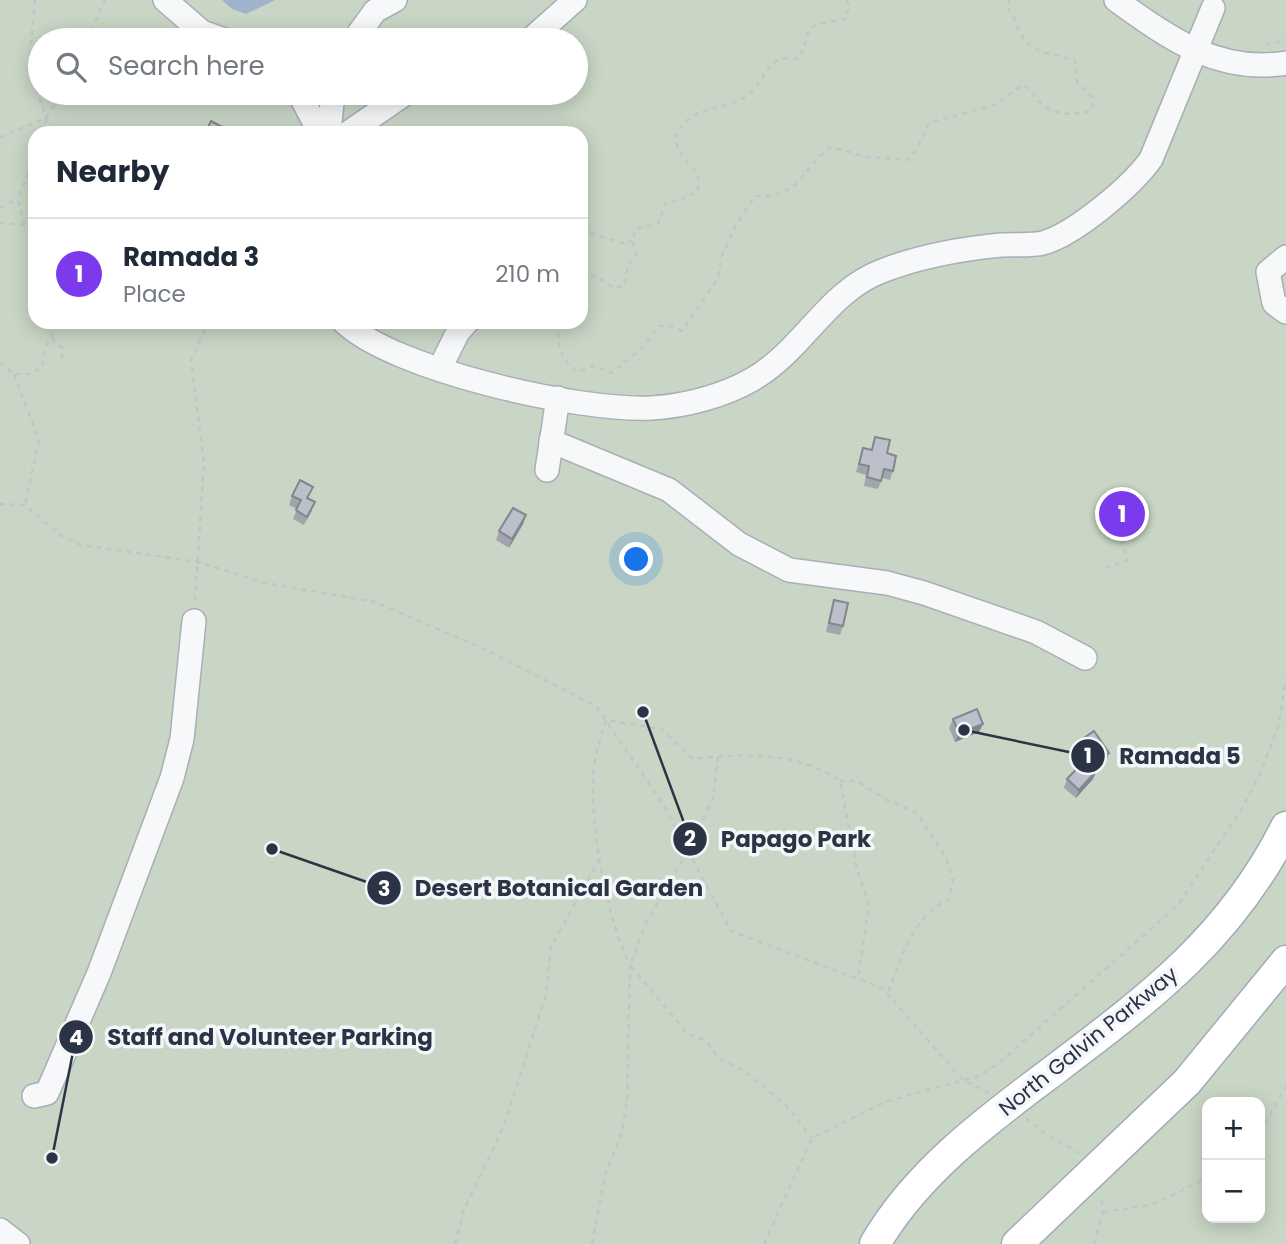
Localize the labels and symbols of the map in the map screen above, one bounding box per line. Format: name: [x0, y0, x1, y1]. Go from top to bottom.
pin: 1: [1099, 488, 1145, 540]
your location: [619, 542, 653, 576]
callout: Ramada 5: [1070, 734, 1255, 778]
text: Ramada 5: [1119, 740, 1241, 772]
text: 1: [1084, 741, 1092, 770]
callout: Papago Park: [672, 817, 885, 861]
text: Papago Park: [721, 823, 872, 855]
text: 2: [684, 824, 696, 853]
callout: Desert Botanical Garden: [366, 866, 718, 910]
text: Desert Botanical Garden: [415, 872, 703, 904]
text: 3: [378, 874, 390, 903]
street label: North Galvin Parkway: [992, 960, 1184, 1122]
callout: Staff and Volunteer Parking: [58, 1015, 447, 1059]
text: Staff and Volunteer Parking: [107, 1021, 433, 1053]
text: 4: [69, 1023, 83, 1052]

